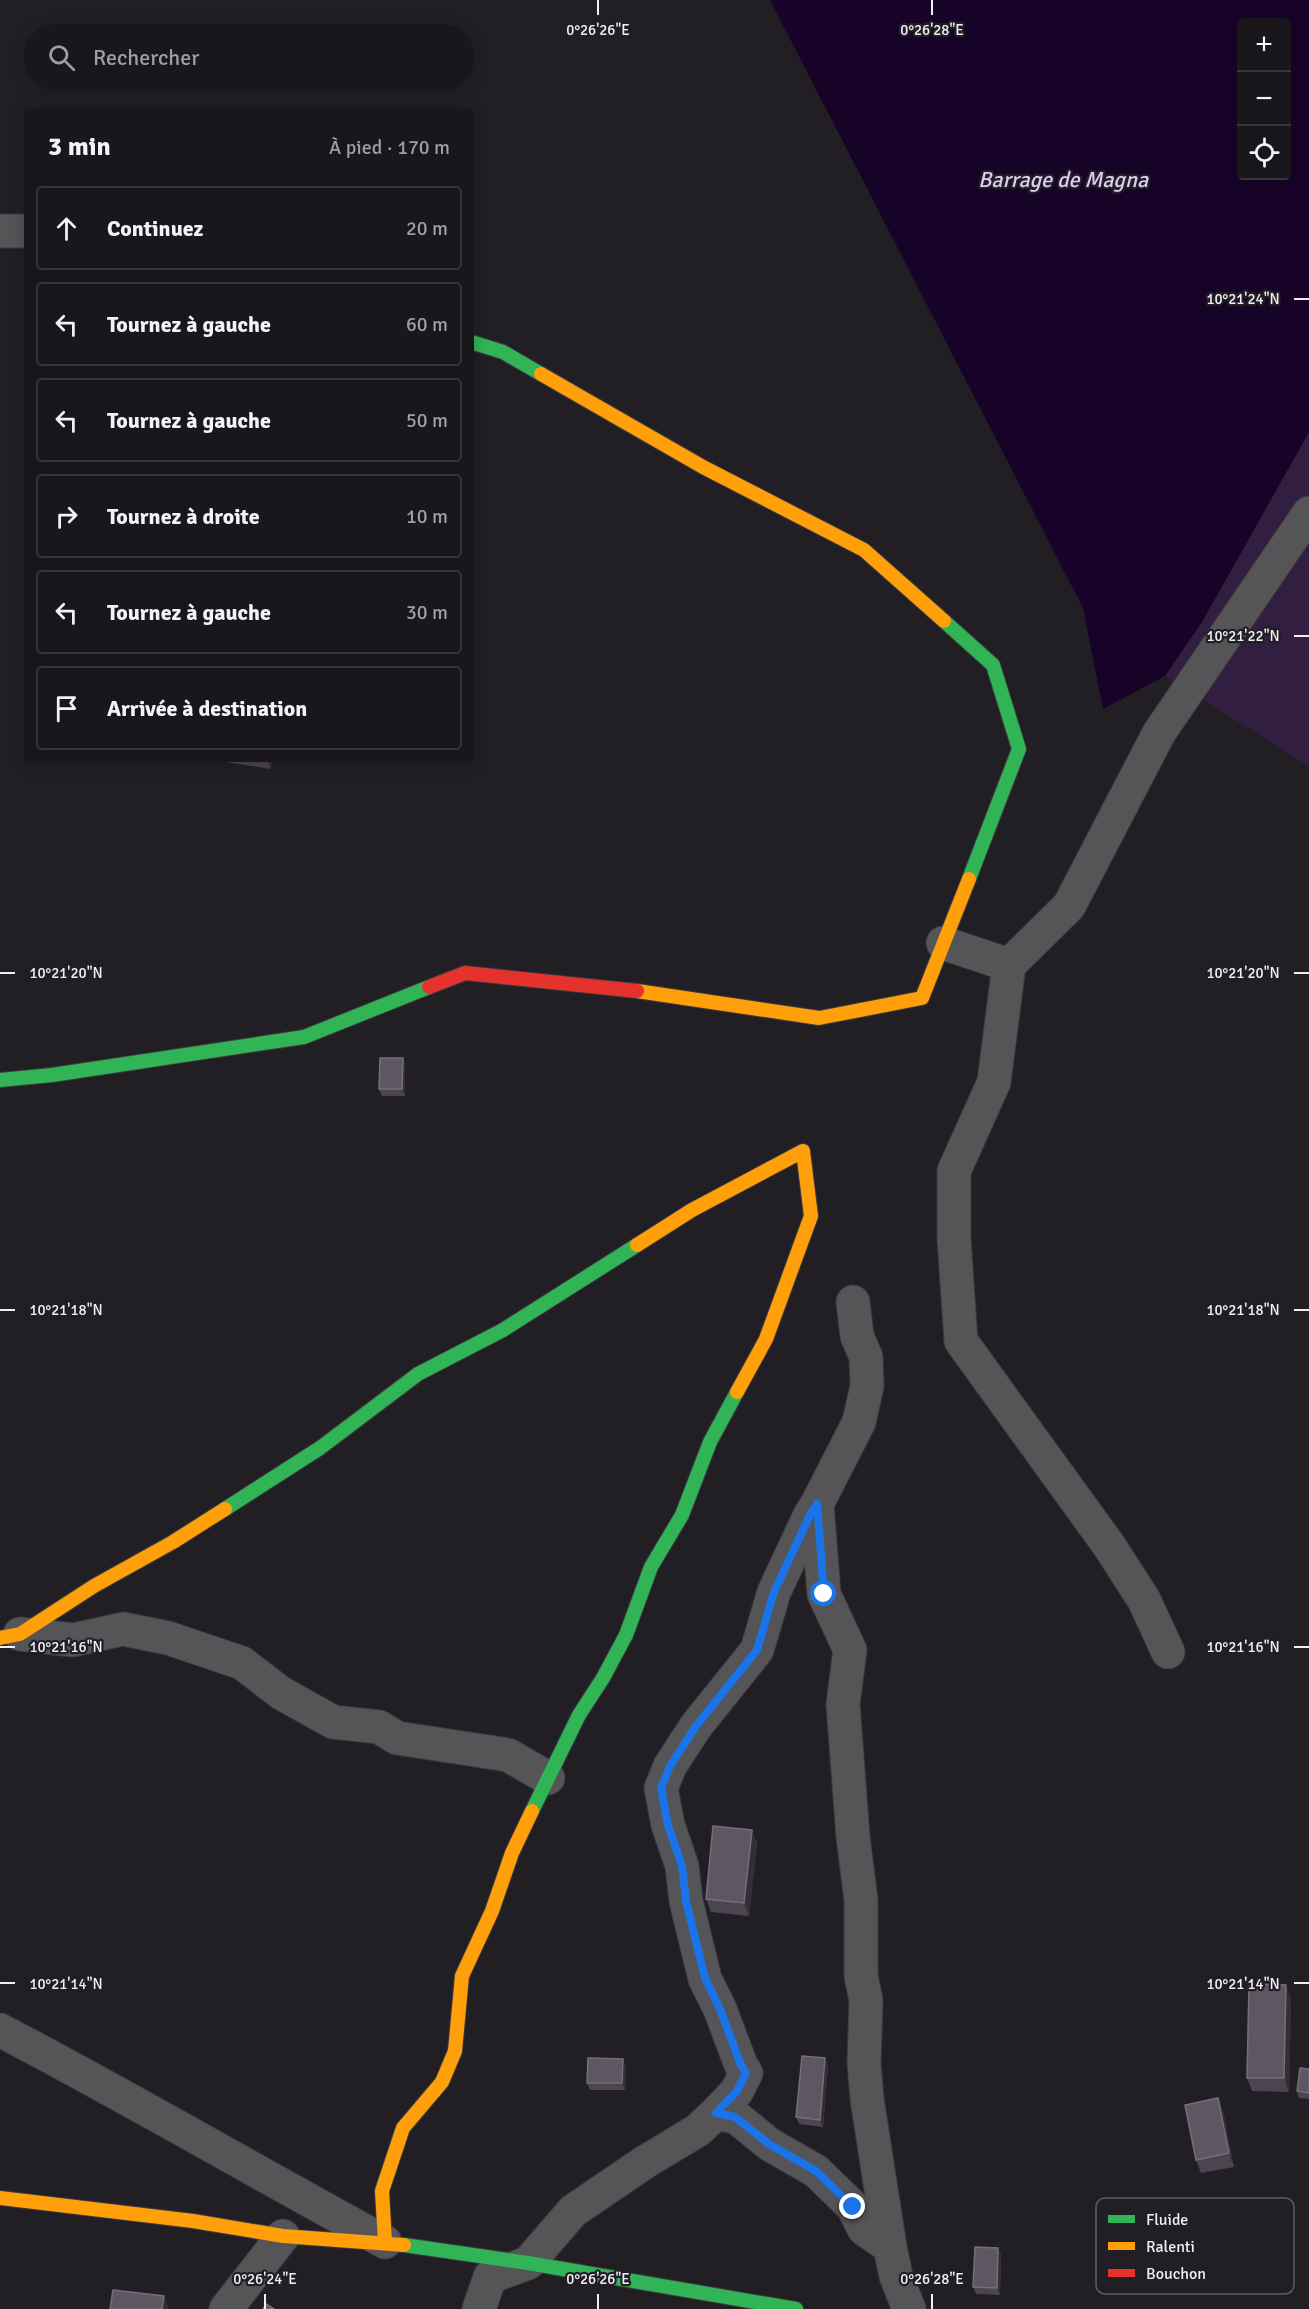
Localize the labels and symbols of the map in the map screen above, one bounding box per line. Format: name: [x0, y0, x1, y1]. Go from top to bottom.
text: 0°26'26"E: [566, 21, 630, 39]
text: 0°26'28"E: [900, 21, 964, 39]
water label: Barrage de Magna: [978, 166, 1149, 193]
text: 10°21'24"N: [1206, 290, 1280, 308]
text: 10°21'22"N: [1206, 627, 1280, 645]
text: 10°21'20"N: [29, 964, 103, 982]
text: 10°21'20"N: [1206, 964, 1280, 982]
text: 10°21'18"N: [29, 1301, 103, 1319]
text: 10°21'18"N: [1206, 1301, 1280, 1319]
route start: [810, 1580, 836, 1606]
text: 10°21'16"N: [29, 1638, 103, 1656]
text: 10°21'16"N: [1206, 1638, 1280, 1656]
text: 10°21'14"N: [29, 1975, 103, 1993]
text: 10°21'14"N: [1206, 1975, 1280, 1993]
route end: [839, 2193, 865, 2219]
legend: [1096, 2198, 1294, 2294]
text: Fluide: [1146, 2210, 1188, 2230]
text: Ralenti: [1146, 2237, 1195, 2257]
text: Bouchon: [1146, 2264, 1206, 2284]
text: 0°26'24"E: [233, 2270, 297, 2288]
text: 0°26'26"E: [566, 2270, 630, 2288]
text: 0°26'28"E: [900, 2270, 964, 2288]

